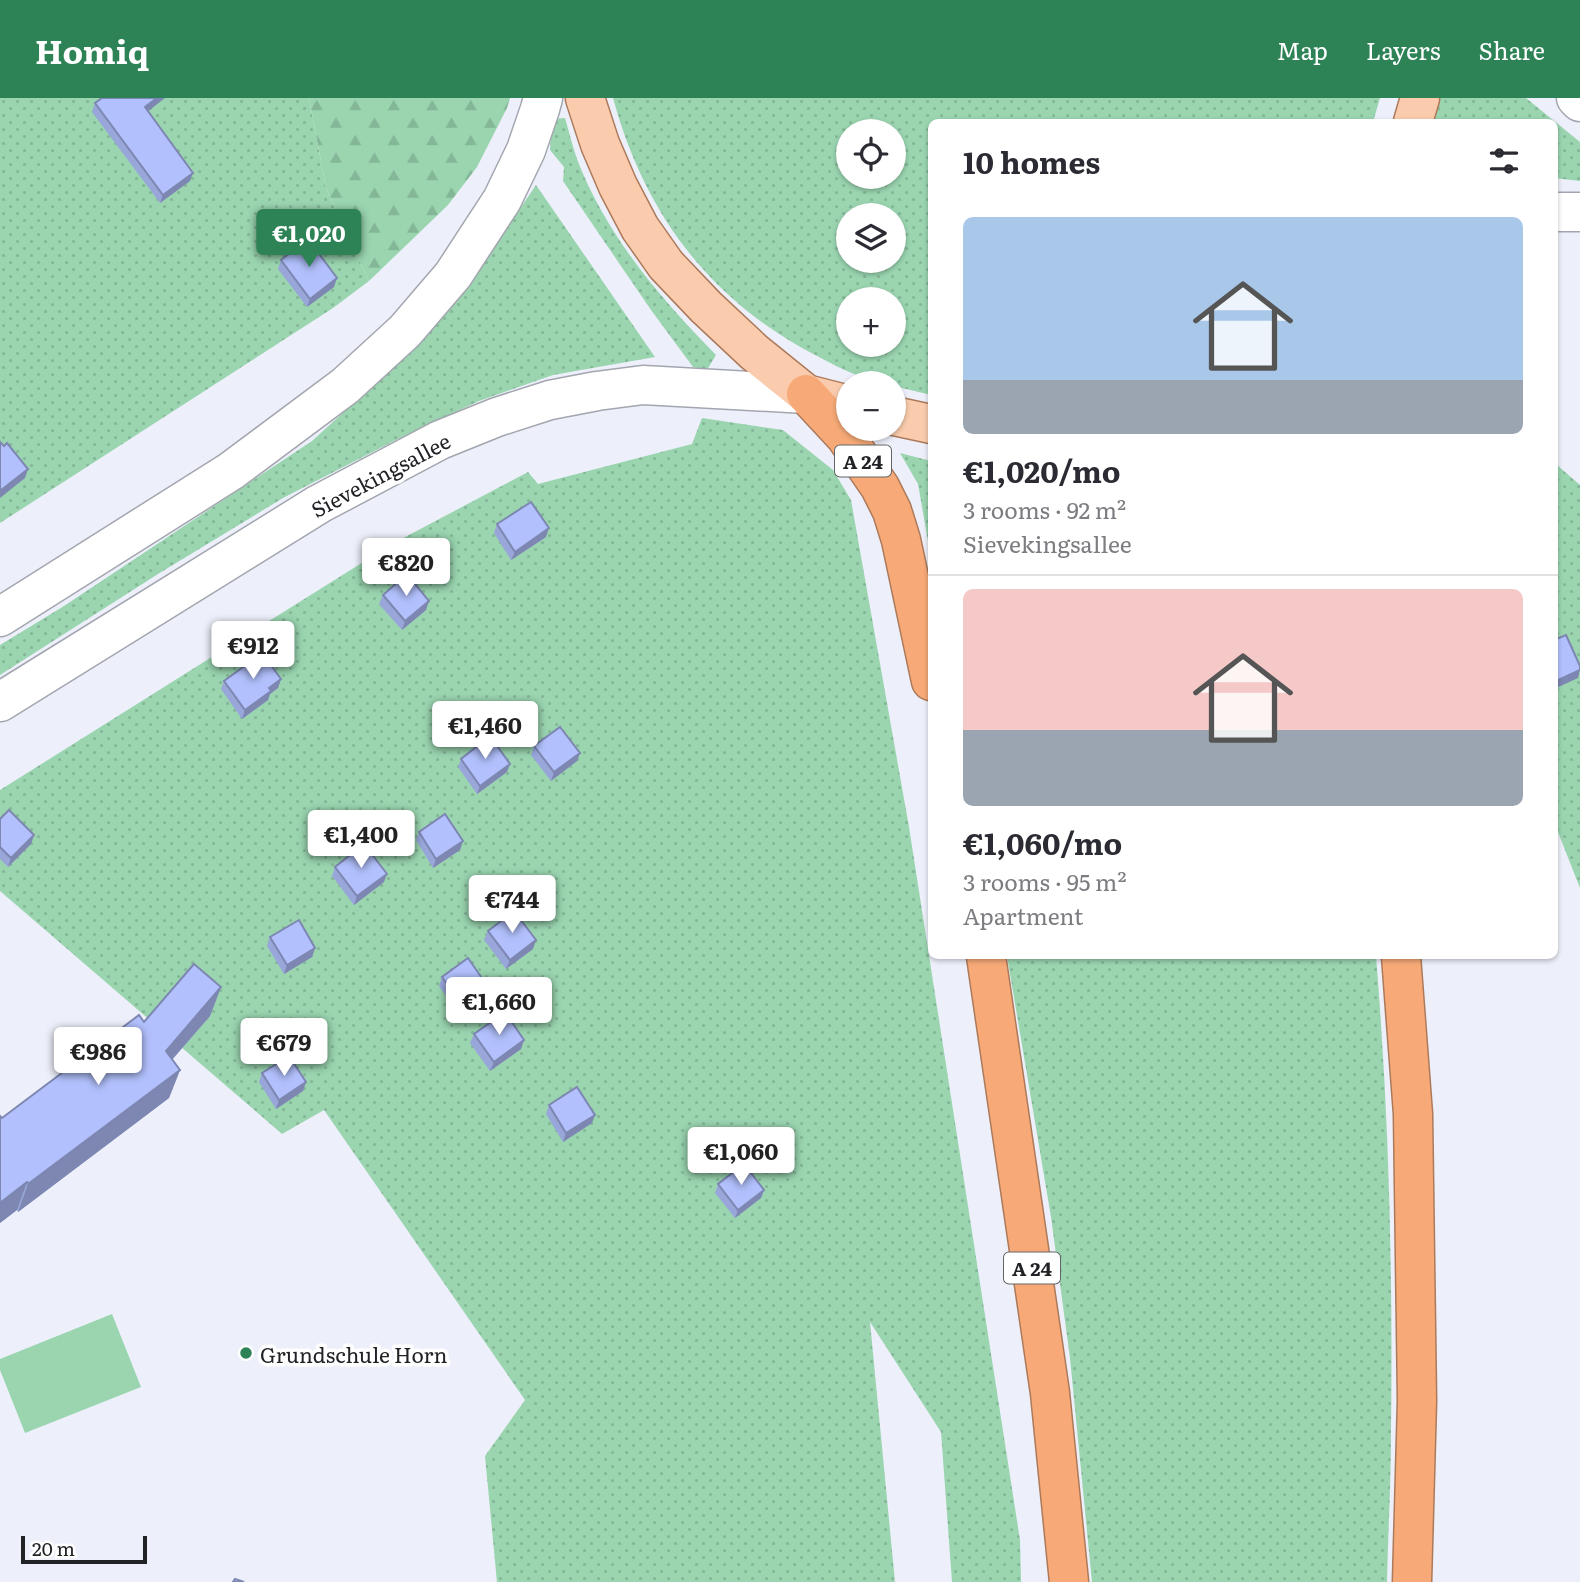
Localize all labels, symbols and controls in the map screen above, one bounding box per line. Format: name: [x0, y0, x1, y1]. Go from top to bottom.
text: Homiq: [35, 25, 149, 74]
text: Map: [1277, 32, 1328, 67]
text: Layers: [1366, 32, 1440, 67]
text: Share: [1478, 32, 1545, 67]
map controls: [836, 119, 906, 441]
button: locate: [836, 119, 906, 189]
text: 10 homes: [963, 139, 1100, 183]
icon: filters: [1485, 142, 1523, 180]
button: layers: [836, 203, 906, 273]
pin: €1,020: [252, 209, 366, 269]
text: €1,020: [272, 215, 346, 249]
icon: home: [1180, 263, 1306, 389]
button: +: [836, 287, 906, 357]
button: −: [836, 371, 906, 441]
street label: Sievekingsallee: [305, 424, 455, 524]
road number: A 24: [835, 446, 891, 476]
text: €1,020/mo: [963, 448, 1120, 492]
text: 3 rooms · 92 m²: [963, 492, 1126, 526]
text: Sievekingsallee: [963, 526, 1132, 560]
pin: €820: [365, 538, 447, 598]
text: €820: [378, 544, 434, 578]
pin: €912: [212, 622, 294, 681]
text: €912: [227, 627, 279, 661]
icon: home: [1180, 635, 1306, 761]
pin: €1,460: [428, 702, 542, 761]
text: €1,460: [448, 707, 522, 741]
pin: €1,400: [304, 810, 418, 870]
text: €1,400: [324, 816, 398, 850]
text: €1,060/mo: [963, 820, 1122, 864]
text: 3 rooms · 95 m²: [963, 864, 1127, 898]
pin: €744: [471, 876, 553, 935]
text: €744: [485, 881, 539, 915]
text: Apartment: [963, 898, 1083, 932]
pin: €1,660: [442, 978, 556, 1037]
text: €1,660: [462, 983, 536, 1017]
pin: €679: [243, 1018, 325, 1078]
text: €679: [256, 1024, 312, 1058]
pin: €986: [57, 1028, 139, 1087]
text: €986: [70, 1033, 126, 1067]
pin: €1,060: [684, 1128, 798, 1187]
text: €1,060: [704, 1133, 778, 1167]
road number: A 24: [1004, 1252, 1060, 1284]
place label: Grundschule Horn: [260, 1338, 448, 1369]
marker: Grundschule Horn: [238, 1345, 254, 1361]
scale bar: [21, 1533, 147, 1565]
text: 20 m: [32, 1534, 75, 1562]

